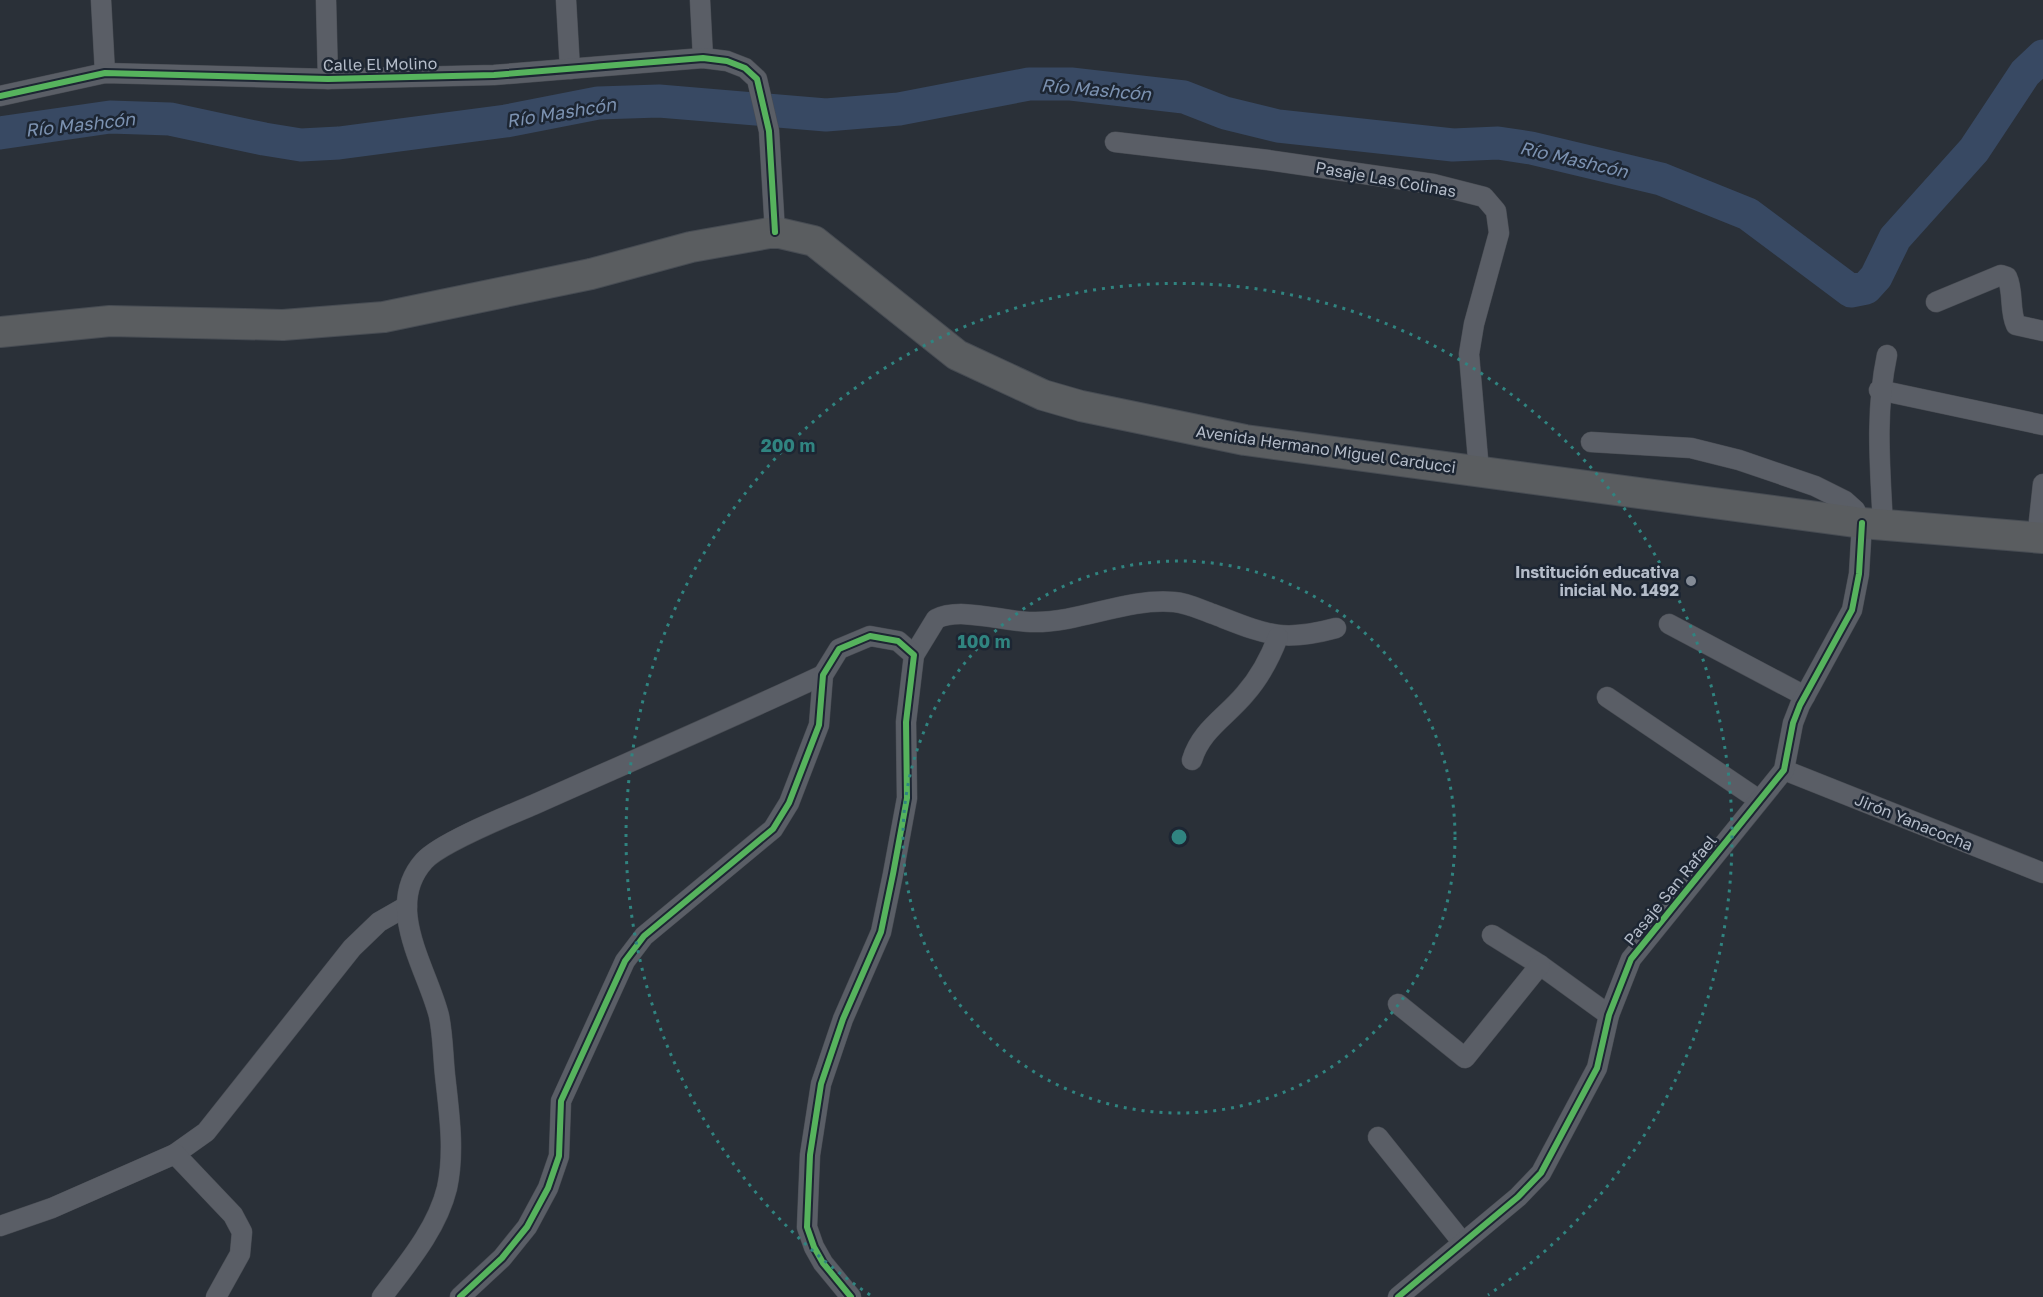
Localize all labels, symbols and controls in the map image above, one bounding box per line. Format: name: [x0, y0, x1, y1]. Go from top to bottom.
street label: Calle El Molino: [323, 53, 437, 75]
water label: Río Mashcón: [1040, 73, 1153, 105]
water label: Río Mashcón: [505, 92, 618, 131]
water label: Río Mashcón: [24, 107, 137, 141]
water label: Río Mashcón: [1518, 136, 1631, 182]
street label: Pasaje Las Colinas: [1314, 157, 1458, 201]
street label: Avenida Hermano Miguel Carducci: [1195, 421, 1457, 477]
text: 200 m: [761, 434, 815, 456]
place label: Institución educativa inicial No. 1492: [1515, 562, 1679, 600]
marker: Institución educativa inicial No. 1492: [1684, 574, 1698, 588]
text: 100 m: [958, 630, 1010, 652]
street label: Jirón Yanacocha: [1852, 789, 1976, 855]
centre of rings: [1169, 827, 1189, 847]
street label: Pasaje San Rafael: [1619, 831, 1721, 949]

